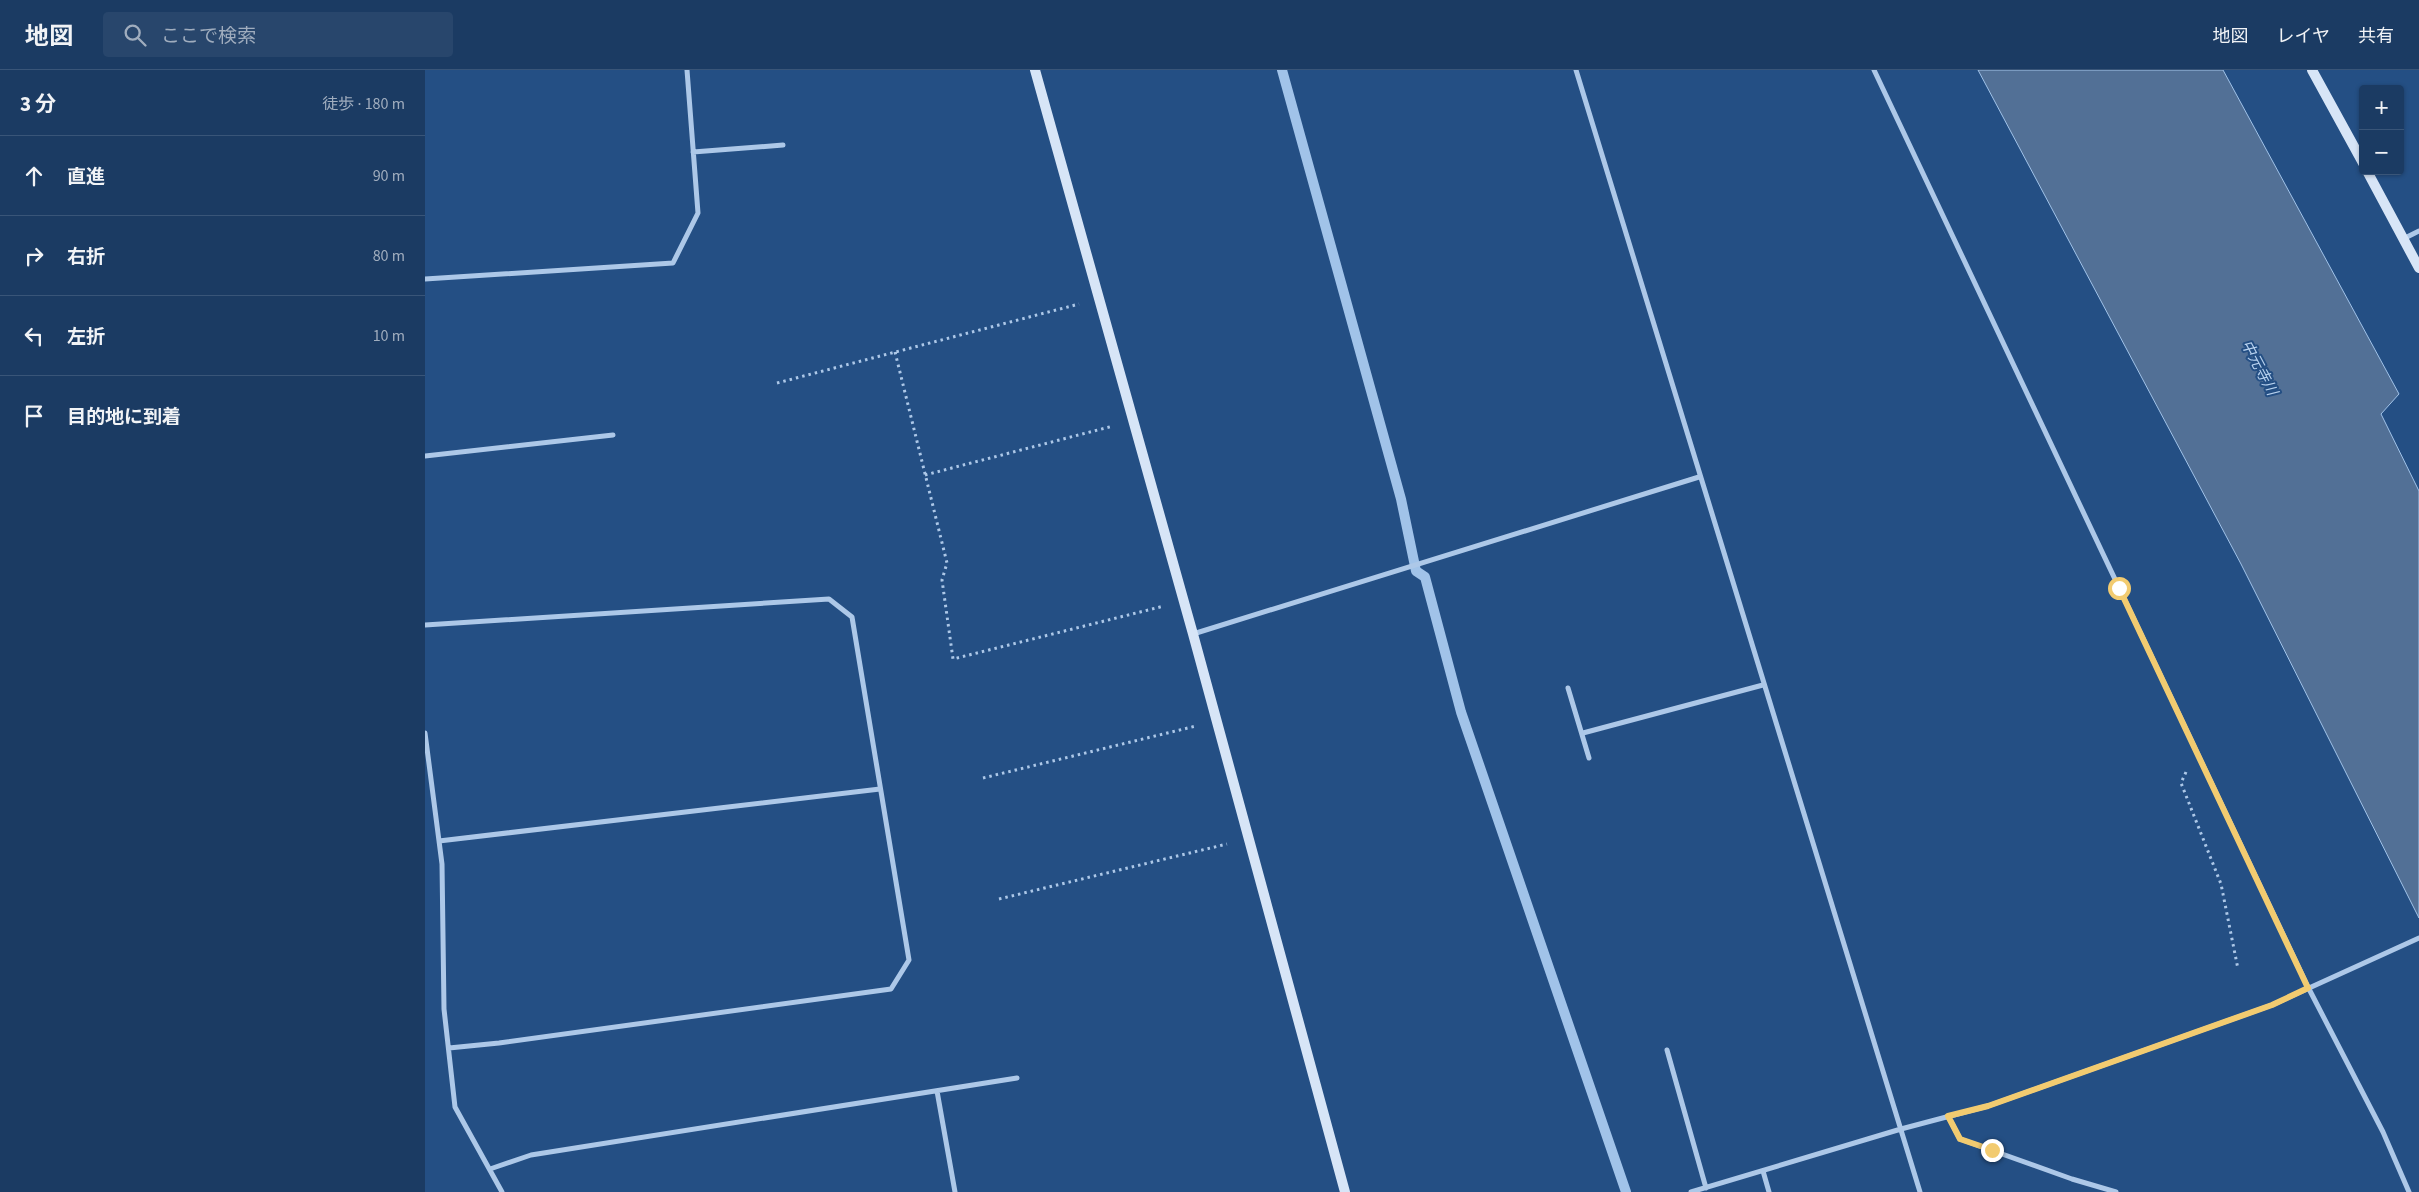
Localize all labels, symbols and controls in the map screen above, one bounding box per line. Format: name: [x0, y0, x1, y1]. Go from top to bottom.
search box: [103, 12, 453, 57]
text: 地図: [25, 19, 73, 54]
icon: search: [121, 21, 149, 49]
text: ここで検索: [161, 23, 256, 50]
text: 地図: [2213, 24, 2249, 49]
text: レイヤ: [2277, 24, 2330, 49]
text: 共有: [2358, 24, 2394, 49]
map controls: [2359, 85, 2404, 175]
button: +: [2359, 85, 2404, 130]
text: 3 分: [20, 89, 56, 119]
text: 徒歩 · 180 m: [322, 93, 405, 115]
button: −: [2359, 130, 2404, 175]
icon: ahead: [20, 162, 48, 190]
text: 直進: [67, 164, 105, 191]
text: 90 m: [373, 165, 405, 187]
icon: right: [20, 242, 48, 270]
text: 右折: [67, 244, 105, 271]
text: 80 m: [373, 245, 405, 267]
icon: left: [20, 322, 48, 350]
text: 左折: [67, 324, 105, 351]
text: 10 m: [373, 325, 405, 347]
water label: 中元寺川: [2236, 337, 2283, 401]
icon: arrive: [20, 402, 48, 430]
text: 目的地に到着: [67, 404, 181, 431]
route start: [2108, 577, 2131, 600]
route end: [1981, 1139, 2004, 1162]

